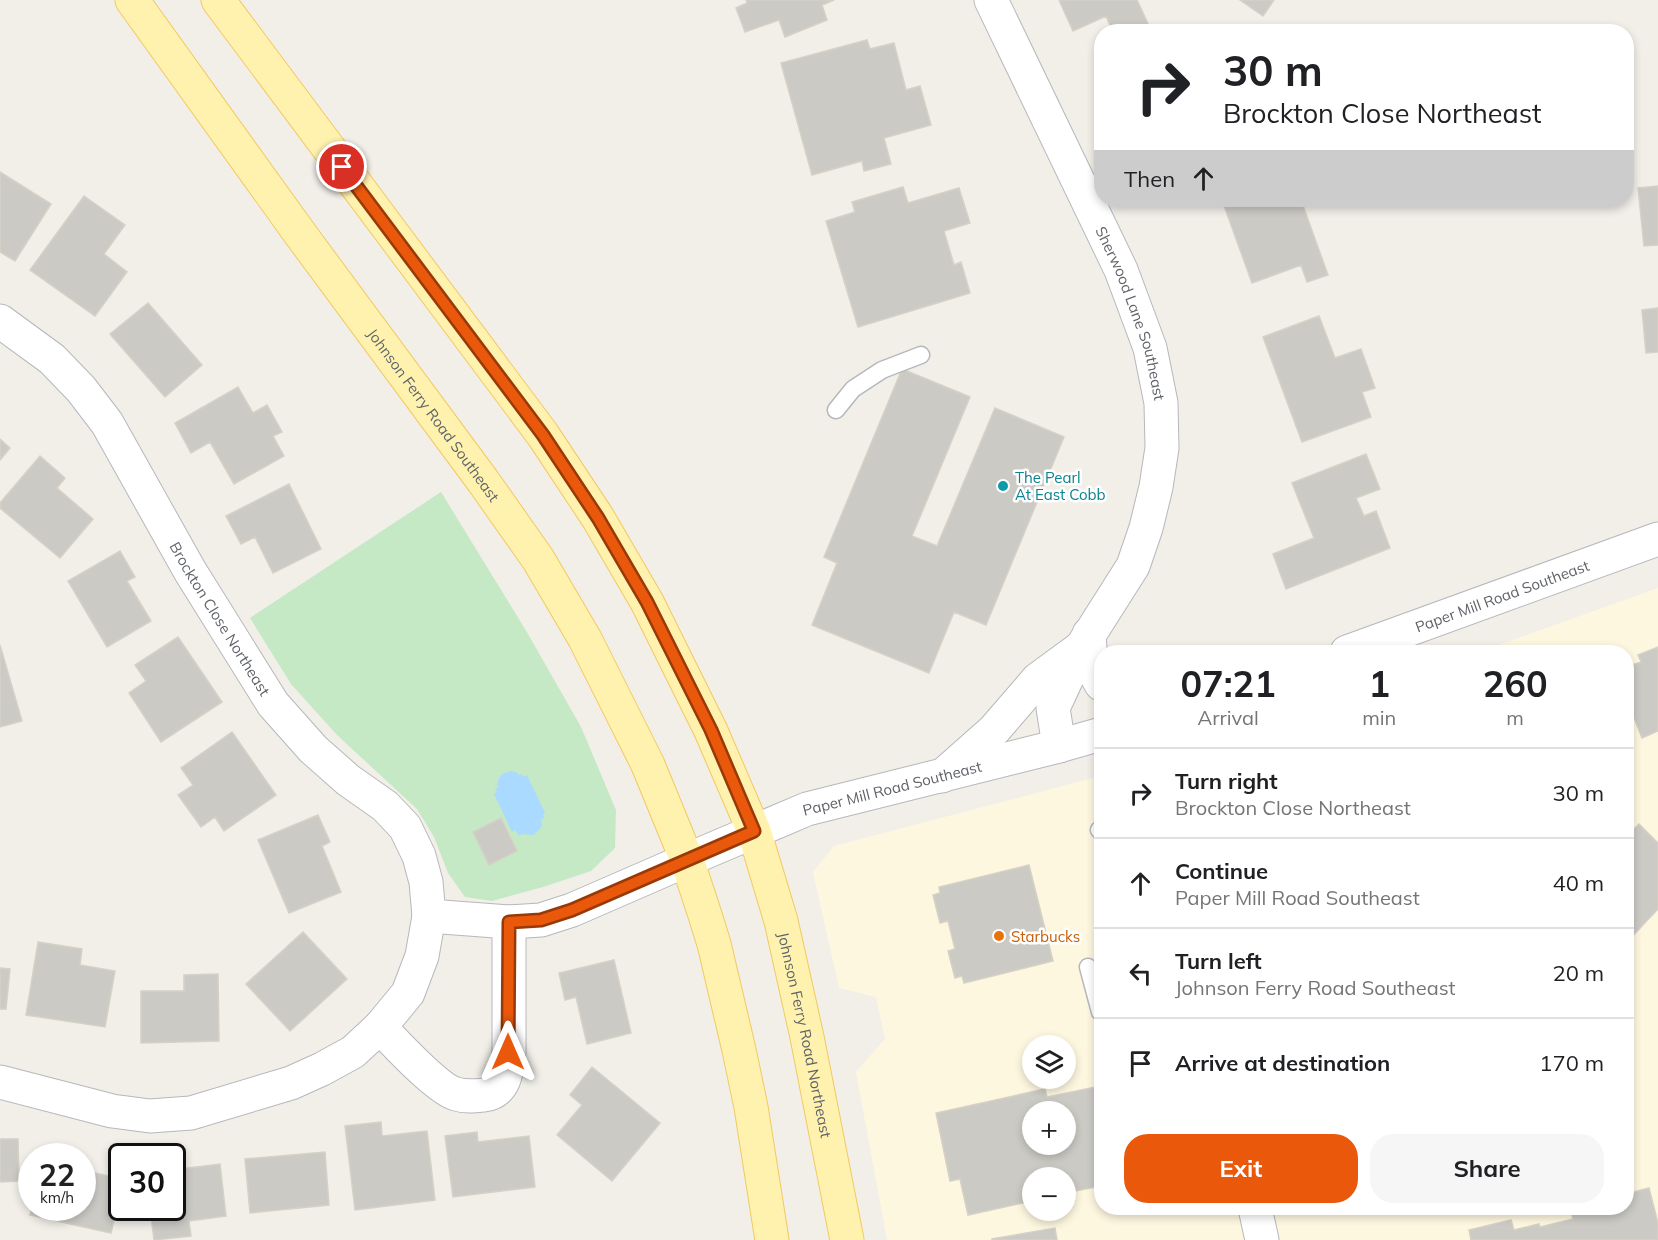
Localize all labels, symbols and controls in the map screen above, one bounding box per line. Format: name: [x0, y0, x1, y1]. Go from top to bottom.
text: 30 m: [1223, 44, 1323, 97]
icon: right: [1124, 48, 1202, 126]
text: Brockton Close Northeast: [1223, 96, 1541, 130]
pin: [316, 141, 367, 192]
icon: arrive: [325, 150, 358, 183]
icon: ahead: [1187, 162, 1220, 195]
text: Then: [1124, 165, 1175, 193]
street label: Sherwood Lane Southeast: [1092, 223, 1170, 402]
street label: Johnson Ferry Road Southeast: [364, 324, 504, 505]
place label: The Pearl At East Cobb: [1015, 468, 1106, 504]
marker: The Pearl At East Cobb: [996, 479, 1010, 493]
street label: Brockton Close Northeast: [166, 538, 275, 699]
street label: Paper Mill Road Southeast: [1412, 555, 1592, 636]
text: 07:21: [1180, 661, 1276, 706]
text: 1: [1368, 661, 1390, 706]
text: 260: [1483, 661, 1548, 706]
text: Arrival: [1198, 705, 1259, 730]
text: min: [1362, 705, 1396, 730]
text: m: [1506, 705, 1524, 730]
street label: Paper Mill Road Southeast: [801, 756, 983, 819]
text: Turn right: [1175, 767, 1278, 795]
icon: right: [1124, 777, 1157, 810]
text: 30 m: [1553, 779, 1604, 807]
text: Brockton Close Northeast: [1175, 795, 1411, 820]
text: Continue: [1175, 857, 1268, 885]
icon: ahead: [1124, 867, 1157, 900]
text: 40 m: [1553, 869, 1604, 897]
text: Paper Mill Road Southeast: [1175, 885, 1420, 910]
place label: Starbucks: [1011, 927, 1080, 946]
marker: Starbucks: [992, 929, 1006, 943]
street label: Johnson Ferry Road Northeast: [774, 930, 836, 1139]
text: Turn left: [1175, 947, 1262, 975]
icon: left: [1124, 957, 1157, 990]
text: 20 m: [1553, 959, 1604, 987]
text: Johnson Ferry Road Southeast: [1175, 975, 1456, 1000]
position arrow: [476, 1020, 540, 1084]
map controls: [1022, 1035, 1076, 1221]
button: layers: [1022, 1035, 1076, 1089]
icon: arrive: [1124, 1047, 1157, 1080]
text: Arrive at destination: [1175, 1049, 1390, 1077]
text: 170 m: [1539, 1049, 1604, 1077]
button: +: [1022, 1101, 1076, 1155]
button: Exit: [1124, 1134, 1358, 1203]
button: Share: [1370, 1134, 1604, 1203]
speed limit sign: 30: [108, 1143, 186, 1221]
text: 22: [39, 1156, 75, 1194]
button: −: [1022, 1167, 1076, 1221]
text: km/h: [40, 1188, 74, 1207]

